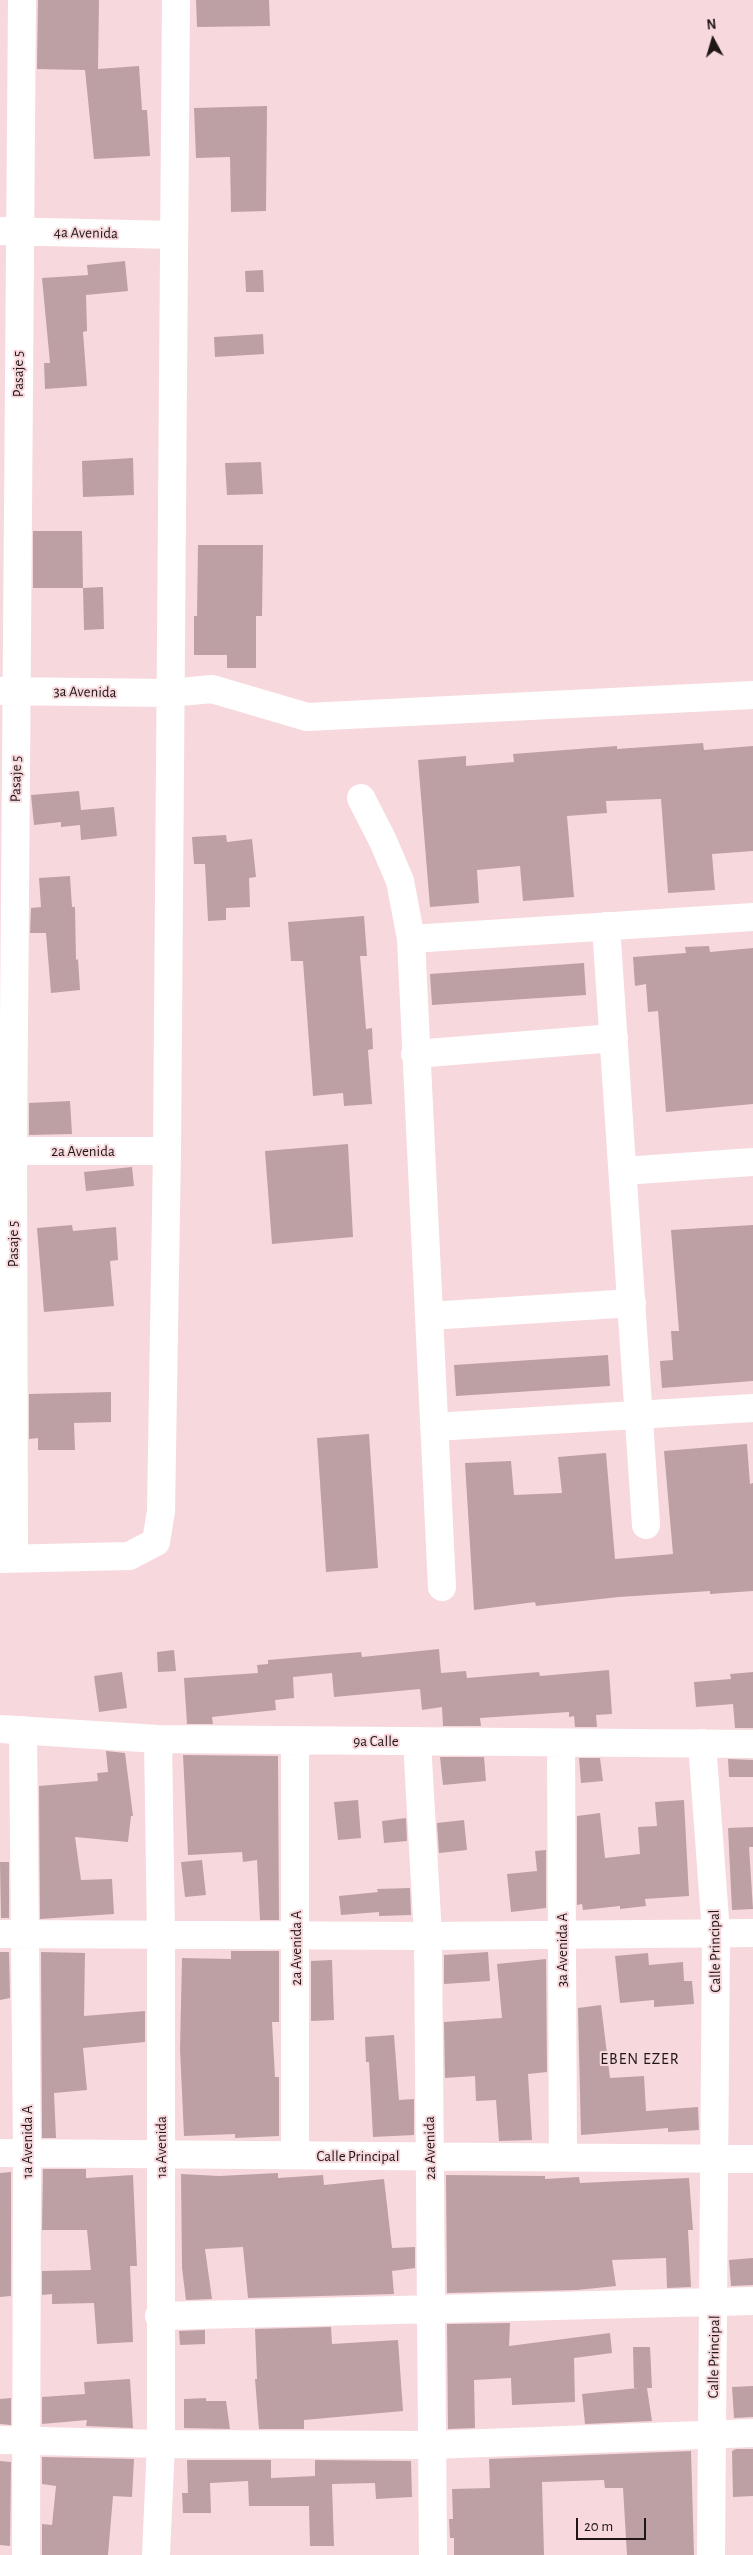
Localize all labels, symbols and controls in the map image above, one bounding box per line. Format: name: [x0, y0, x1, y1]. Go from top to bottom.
north arrow: [688, 15, 738, 65]
text: N: [706, 18, 717, 33]
street label: 4a Avenida: [54, 223, 118, 243]
street label: Pasaje 5: [9, 351, 27, 397]
street label: 3a Avenida: [53, 682, 117, 702]
street label: Pasaje 5: [7, 756, 25, 802]
street label: 2a Avenida: [51, 1142, 115, 1160]
street label: Pasaje 5: [4, 1221, 22, 1267]
street label: 9a Calle: [353, 1732, 399, 1750]
street label: Calle Principal: [705, 1909, 725, 1993]
street label: 2a Avenida A: [287, 1911, 305, 1985]
street label: 3a Avenida A: [553, 1913, 571, 1987]
district label: EBEN EZER: [599, 2049, 681, 2069]
street label: 1a Avenida A: [18, 2105, 36, 2179]
street label: 1a Avenida: [152, 2116, 170, 2178]
street label: 2a Avenida: [420, 2116, 440, 2180]
street label: Calle Principal: [316, 2147, 400, 2165]
street label: Calle Principal: [704, 2315, 724, 2399]
scale bar: [578, 2508, 648, 2540]
text: 20 m: [584, 2519, 613, 2534]

